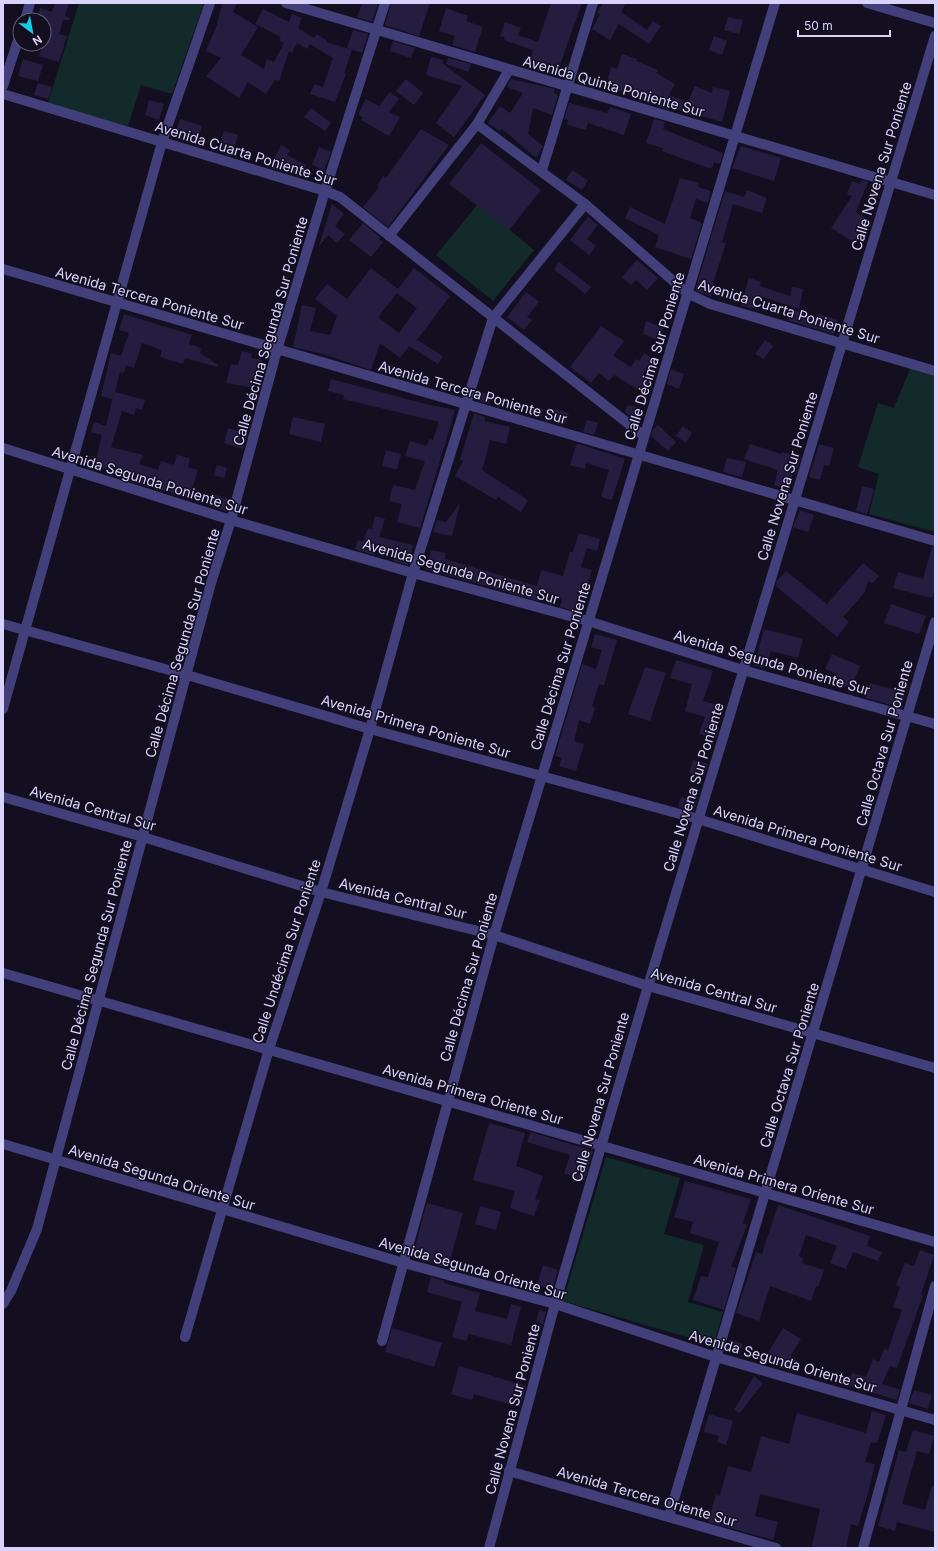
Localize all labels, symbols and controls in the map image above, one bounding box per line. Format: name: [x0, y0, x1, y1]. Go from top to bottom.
north arrow: [12, 12, 52, 52]
scale bar: [798, 12, 890, 38]
text: 50 m: [804, 18, 833, 33]
text: N: [30, 32, 45, 49]
street label: Avenida Quinta Poniente Sur: [521, 52, 707, 120]
street label: Calle Novena Sur Poniente: [847, 79, 915, 253]
street label: Avenida Cuarta Poniente Sur: [153, 117, 339, 189]
street label: Calle Décima Segunda Sur Poniente: [229, 214, 311, 448]
street label: Avenida Tercera Poniente Sur: [54, 263, 246, 333]
street label: Calle Décima Sur Poniente: [620, 270, 688, 442]
street label: Avenida Cuarta Poniente Sur: [696, 275, 882, 347]
street label: Avenida Tercera Poniente Sur: [377, 357, 569, 427]
street label: Calle Novena Sur Poniente: [753, 389, 821, 563]
street label: Avenida Segunda Poniente Sur: [50, 442, 250, 518]
street label: Calle Décima Segunda Sur Poniente: [141, 526, 223, 760]
street label: Avenida Segunda Poniente Sur: [361, 535, 561, 607]
street label: Calle Décima Sur Poniente: [526, 580, 594, 752]
street label: Avenida Segunda Poniente Sur: [672, 626, 872, 698]
street label: Calle Octava Sur Poniente: [852, 658, 916, 828]
street label: Avenida Primera Poniente Sur: [319, 691, 513, 761]
street label: Calle Novena Sur Poniente: [659, 700, 727, 874]
street label: Avenida Central Sur: [28, 782, 158, 834]
street label: Avenida Primera Poniente Sur: [712, 801, 904, 875]
street label: Calle Décima Segunda Sur Poniente: [57, 838, 135, 1072]
street label: Calle Undécima Sur Poniente: [248, 857, 324, 1045]
street label: Avenida Central Sur: [338, 874, 468, 922]
street label: Calle Décima Sur Poniente: [436, 890, 500, 1064]
street label: Avenida Central Sur: [649, 964, 779, 1016]
street label: Calle Octava Sur Poniente: [756, 980, 822, 1150]
street label: Calle Novena Sur Poniente: [568, 1010, 632, 1184]
street label: Avenida Primera Oriente Sur: [381, 1060, 565, 1128]
street label: Avenida Segunda Oriente Sur: [67, 1140, 257, 1214]
street label: Avenida Primera Oriente Sur: [692, 1150, 876, 1218]
street label: Avenida Segunda Oriente Sur: [377, 1233, 569, 1303]
street label: Calle Novena Sur Poniente: [481, 1322, 543, 1496]
street label: Avenida Segunda Oriente Sur: [687, 1326, 879, 1396]
street label: Avenida Tercera Oriente Sur: [555, 1462, 739, 1530]

